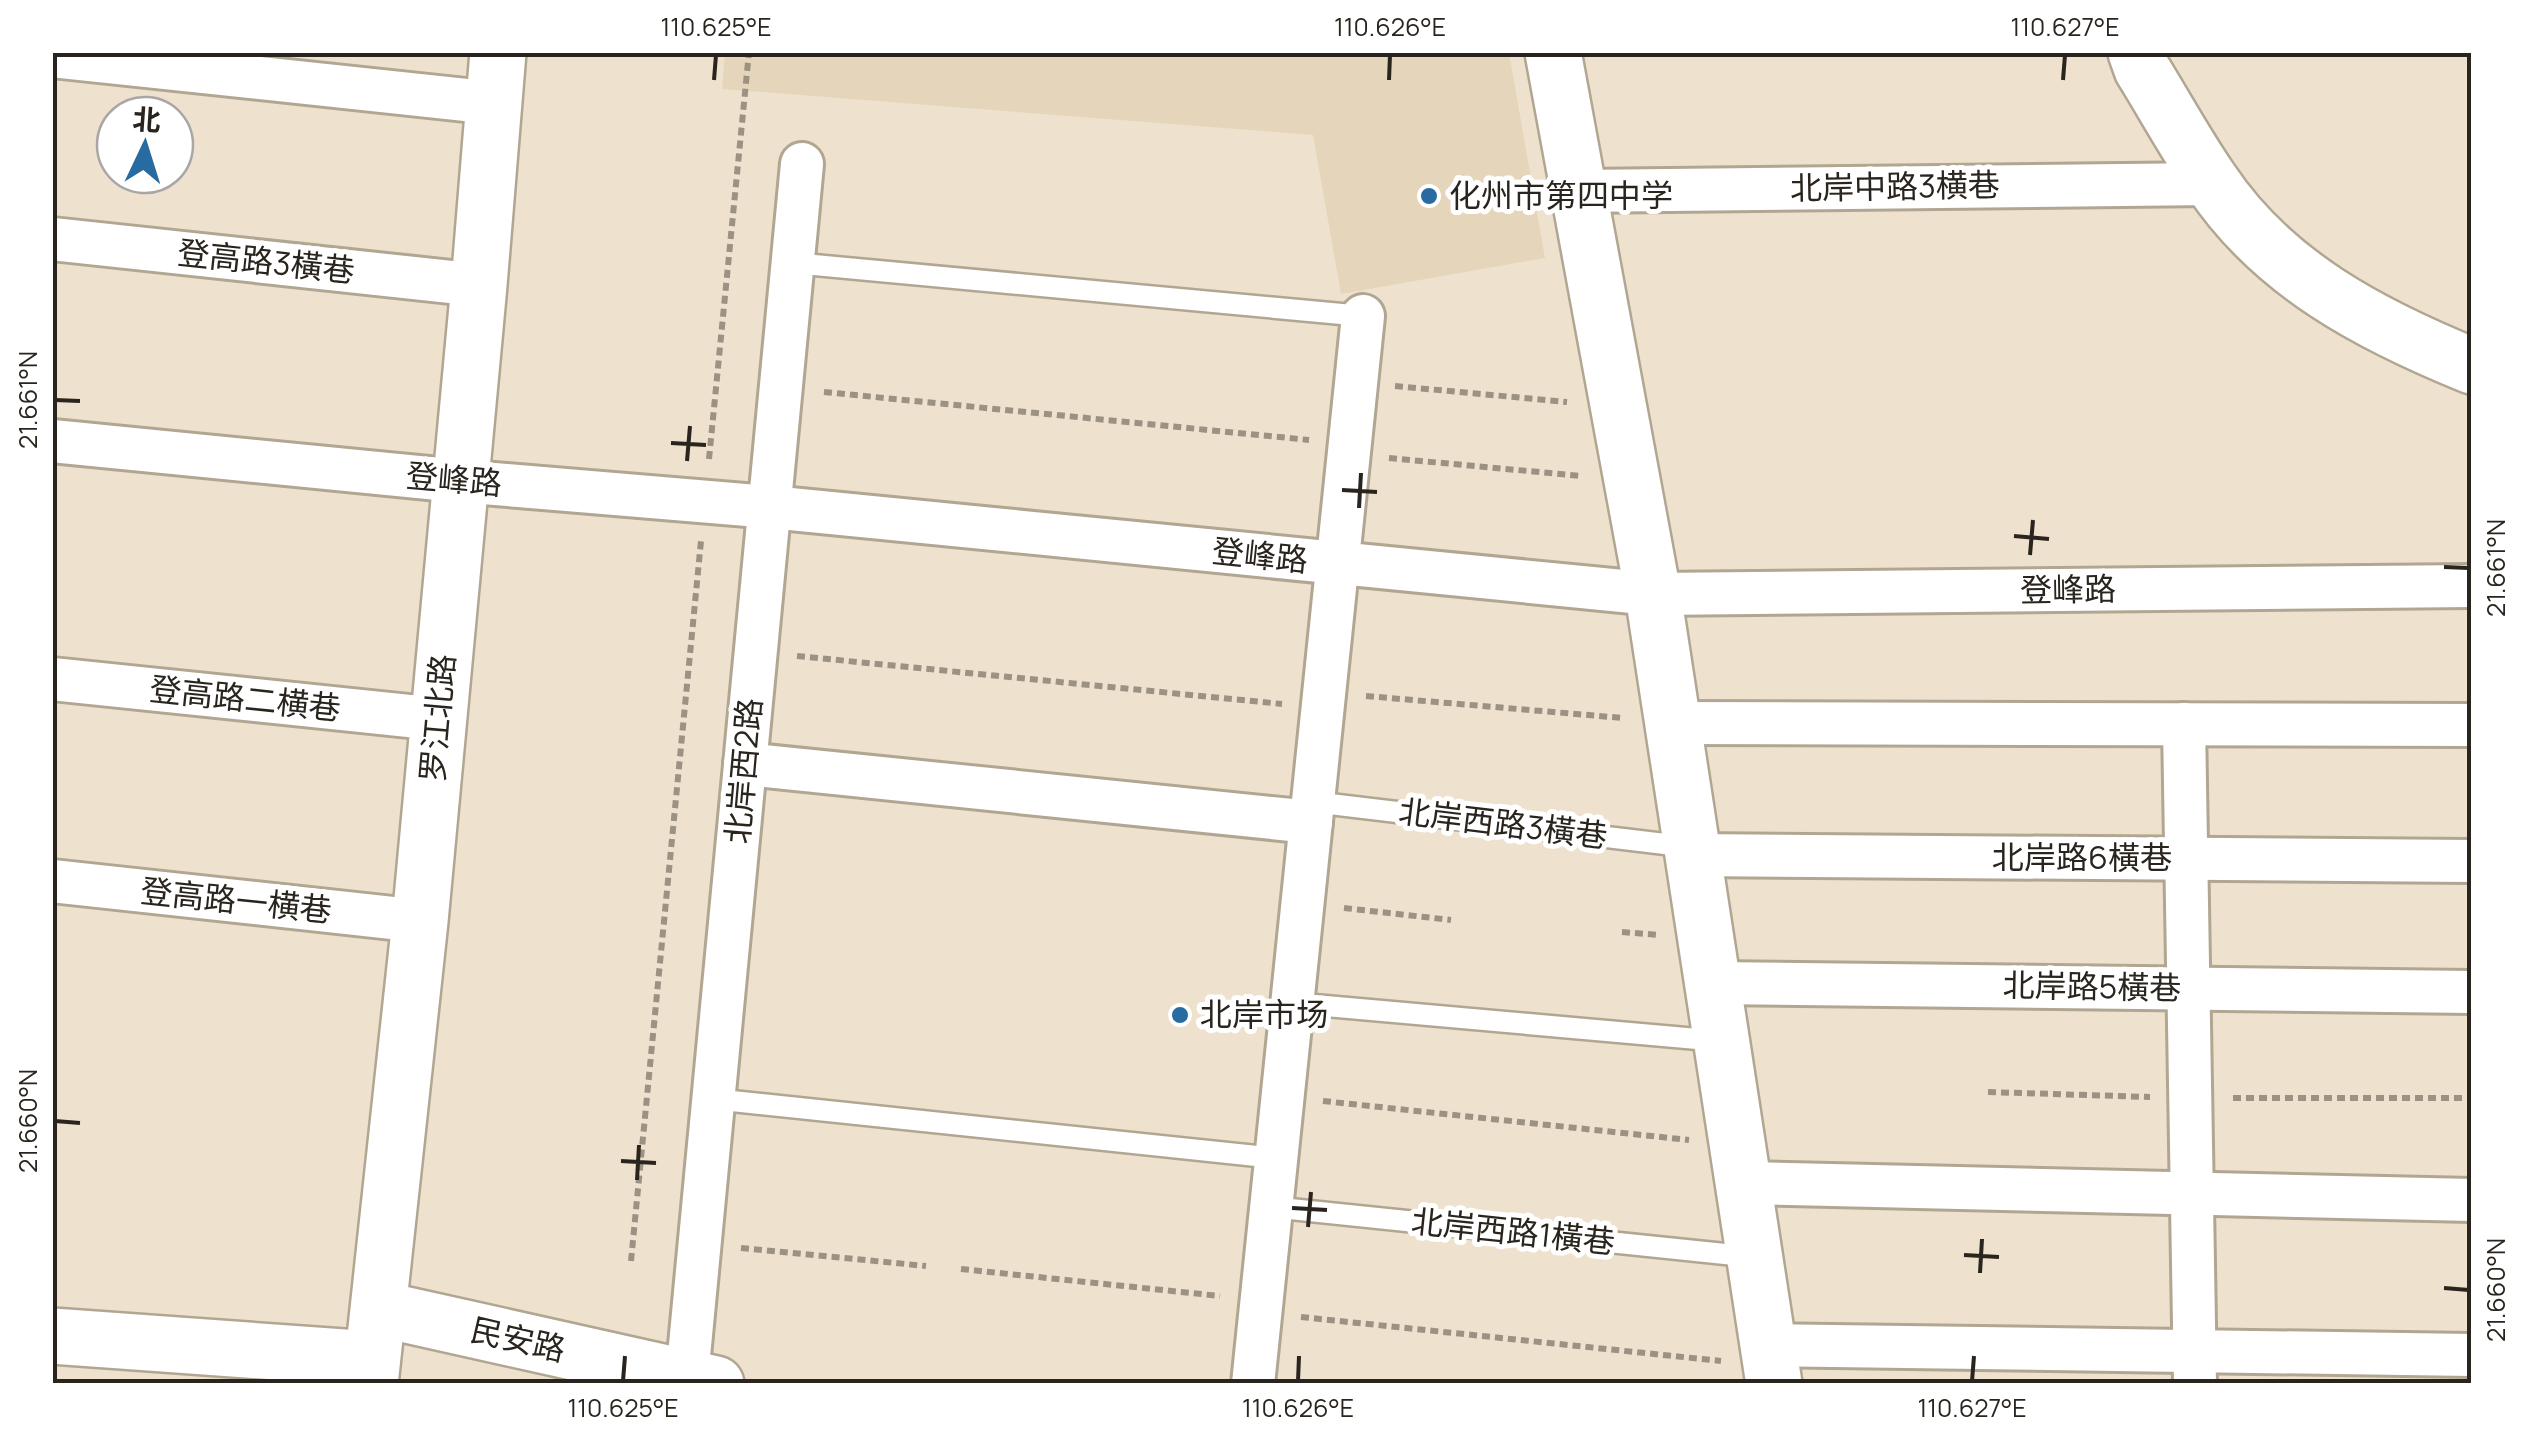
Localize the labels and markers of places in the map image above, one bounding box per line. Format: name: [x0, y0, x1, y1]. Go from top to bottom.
place label: 化州市第四中学: [1449, 173, 1673, 217]
marker: 化州市第四中学: [1418, 185, 1440, 207]
place label: 北岸市场: [1200, 992, 1328, 1036]
marker: 北岸市场: [1169, 1004, 1191, 1026]

